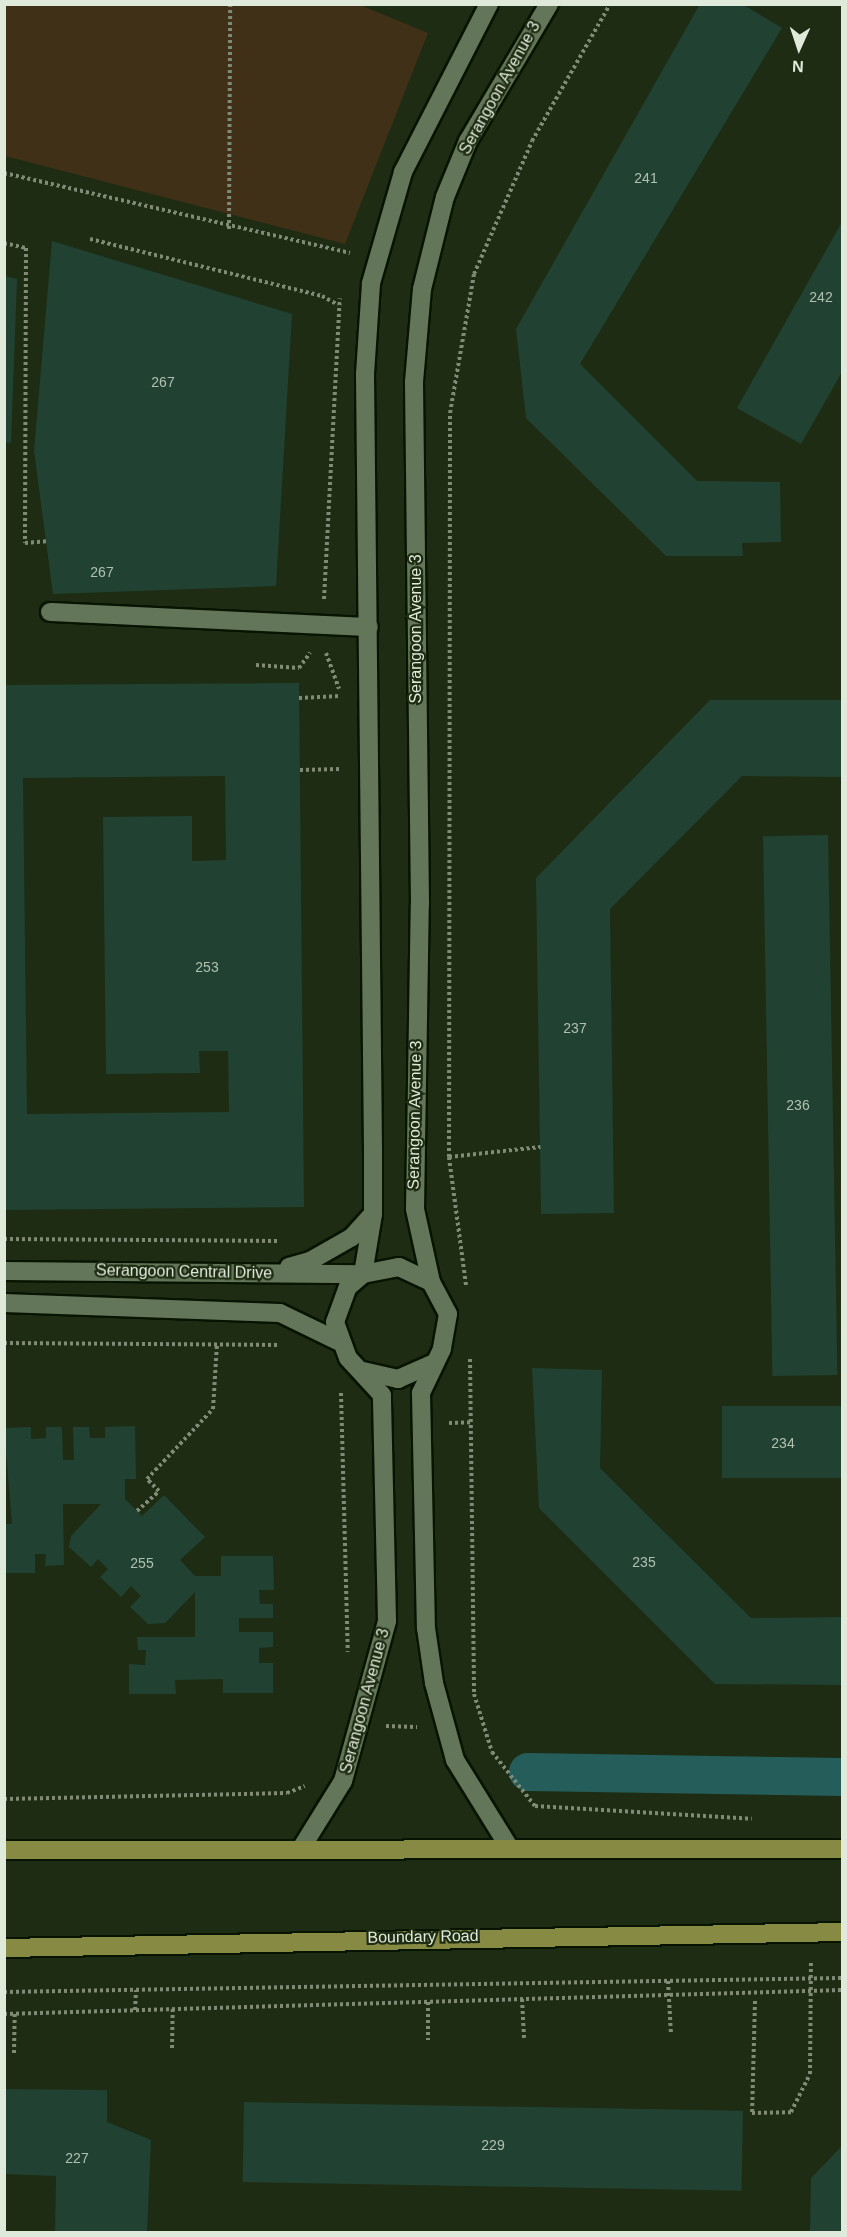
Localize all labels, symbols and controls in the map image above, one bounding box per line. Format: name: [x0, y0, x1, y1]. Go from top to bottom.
street label: Serangoon Avenue 3: [455, 18, 545, 158]
north arrow: [769, 18, 829, 78]
text: N: [792, 58, 804, 75]
house number: 241: [634, 170, 658, 186]
house number: 242: [809, 289, 833, 305]
house number: 267: [151, 374, 175, 390]
street label: Serangoon Avenue 3: [406, 554, 426, 704]
house number: 267: [90, 564, 114, 580]
house number: 253: [195, 959, 219, 975]
house number: 237: [563, 1020, 587, 1036]
street label: Serangoon Avenue 3: [404, 1040, 426, 1190]
house number: 236: [786, 1097, 810, 1113]
street label: Serangoon Central Drive: [96, 1261, 272, 1283]
house number: 234: [771, 1435, 795, 1451]
house number: 235: [632, 1554, 656, 1570]
house number: 255: [130, 1555, 154, 1571]
street label: Serangoon Avenue 3: [336, 1626, 394, 1776]
street label: Boundary Road: [367, 1926, 479, 1948]
house number: 229: [481, 2137, 505, 2153]
house number: 227: [65, 2150, 89, 2166]

